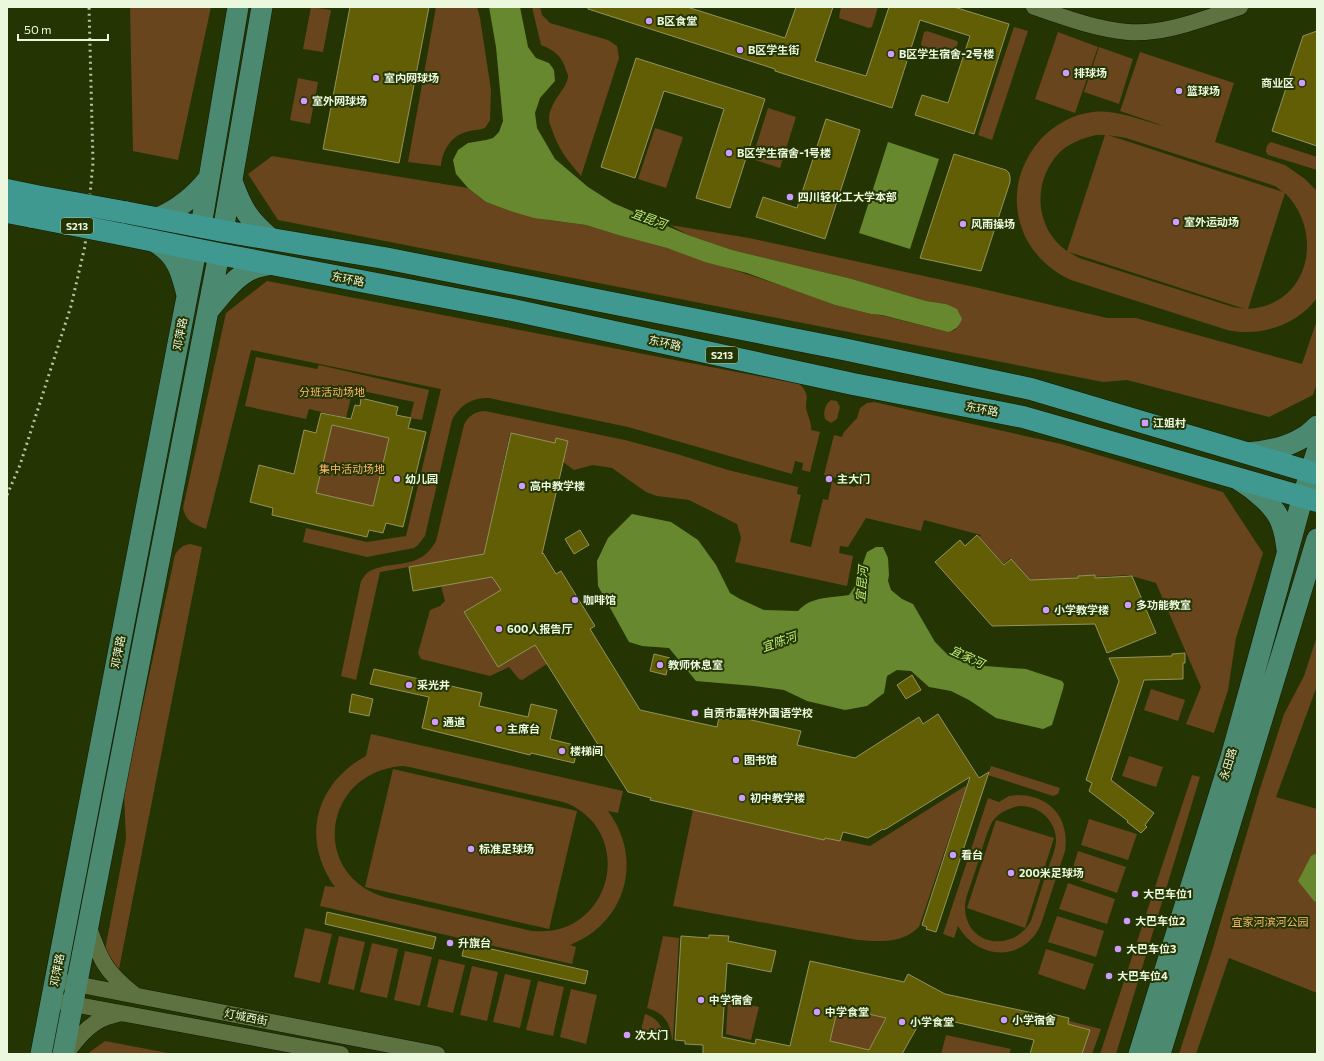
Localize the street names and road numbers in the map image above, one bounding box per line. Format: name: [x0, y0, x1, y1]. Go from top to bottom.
road number: S213: [61, 218, 93, 234]
street label: 东环路: [331, 269, 366, 288]
street label: 邓萍路: [170, 316, 189, 351]
street label: 东环路: [648, 333, 683, 352]
road number: S213: [706, 347, 738, 363]
street label: 东环路: [965, 399, 1000, 418]
street label: 邓萍路: [108, 634, 127, 669]
street label: 永田路: [1216, 746, 1239, 782]
street label: 邓萍路: [47, 952, 66, 987]
street label: 灯城西街: [223, 1006, 269, 1027]

